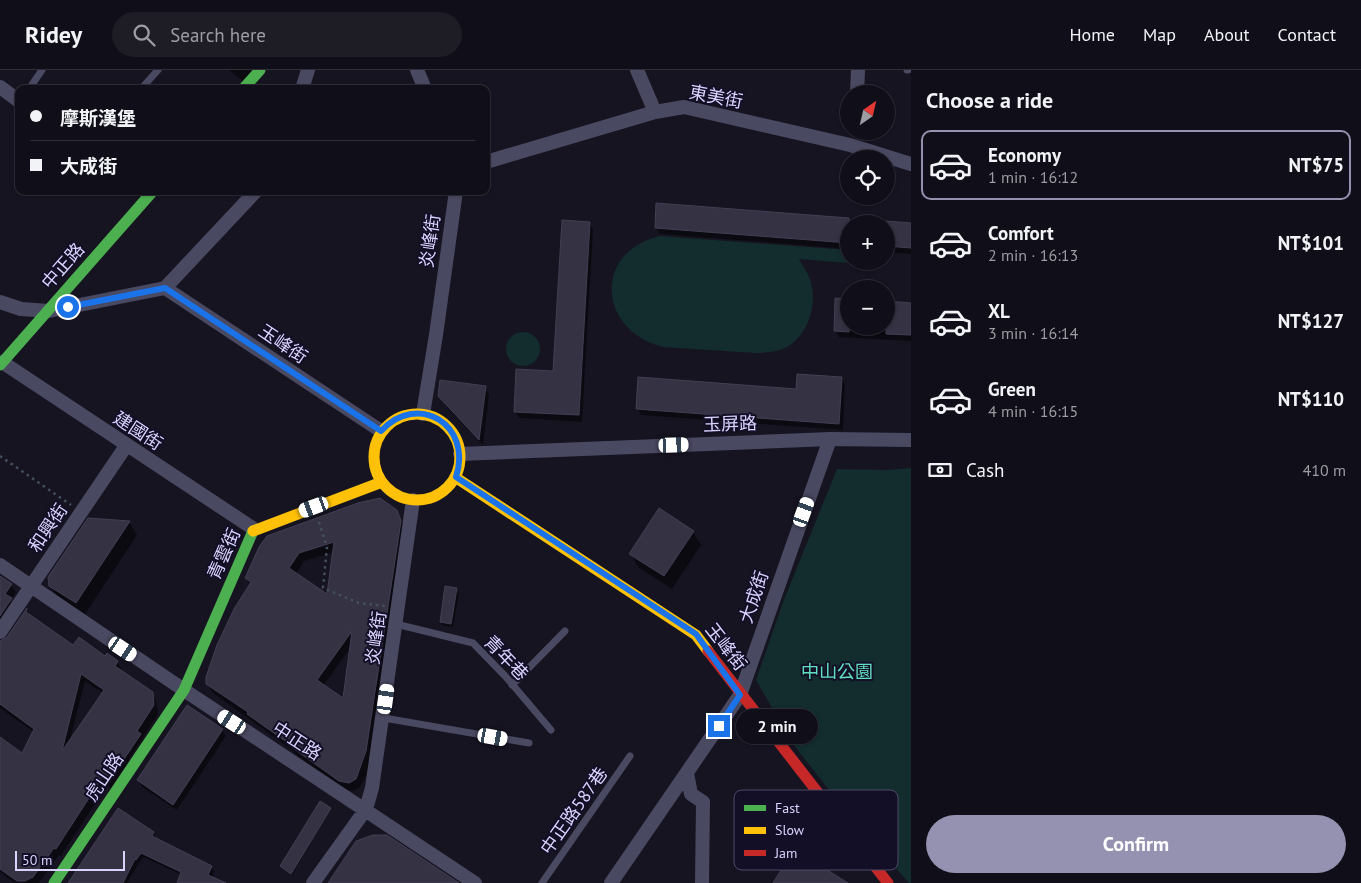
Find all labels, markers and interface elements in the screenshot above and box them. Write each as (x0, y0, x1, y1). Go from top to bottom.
search box (112, 12, 462, 57)
text: Ridey (25, 19, 82, 50)
icon: search (130, 21, 158, 49)
text: Search here (170, 23, 266, 47)
text: Home (1069, 23, 1115, 46)
text: Map (1143, 23, 1176, 46)
text: About (1204, 23, 1250, 46)
text: Contact (1278, 23, 1336, 46)
street label: 東美街 (687, 80, 745, 113)
north arrow (840, 85, 895, 140)
map controls (840, 85, 895, 335)
text: Choose a ride (926, 86, 1053, 114)
text: 摩斯漢堡 (60, 106, 136, 130)
icon: car (928, 143, 973, 188)
text: Economy (988, 143, 1061, 167)
button: locate (840, 150, 895, 205)
text: NT$75 (1288, 153, 1344, 177)
text: 大成街 (60, 154, 117, 178)
text: 1 min · 16:12 (988, 167, 1078, 187)
street label: 炎峰街 (414, 213, 445, 269)
button: + (840, 215, 895, 270)
icon: car (928, 221, 973, 266)
text: Comfort (988, 221, 1054, 245)
text: NT$101 (1278, 231, 1344, 255)
street label: 中正路 (36, 238, 89, 294)
text: 2 min · 16:13 (988, 245, 1078, 265)
button: − (840, 280, 895, 335)
route start (57, 296, 79, 318)
icon: car (928, 299, 973, 344)
text: XL (988, 299, 1010, 323)
text: NT$127 (1278, 309, 1344, 333)
street label: 玉峰街 (254, 319, 312, 368)
text: 3 min · 16:14 (988, 323, 1078, 343)
icon: car (928, 377, 973, 422)
text: Green (988, 377, 1036, 401)
text: NT$110 (1278, 387, 1344, 411)
text: 4 min · 16:15 (988, 401, 1078, 421)
street label: 建國街 (109, 406, 167, 455)
street label: 玉屏路 (703, 411, 757, 436)
car (658, 437, 689, 453)
icon: cash (926, 456, 954, 484)
text: Cash (966, 458, 1004, 482)
text: 410 m (1303, 460, 1346, 480)
car (297, 495, 330, 519)
car (791, 495, 816, 529)
street label: 和興街 (23, 499, 72, 557)
street label: 青雲街 (202, 524, 245, 583)
street label: 大成街 (734, 568, 773, 626)
street label: 炎峰街 (360, 610, 391, 666)
street label: 玉峰街 (701, 618, 752, 675)
street label: 青年巷 (479, 630, 533, 685)
car (106, 634, 139, 664)
park label: 中山公園 (801, 660, 873, 683)
car (376, 683, 395, 715)
car (215, 708, 248, 736)
callout: 2 min (736, 708, 819, 744)
route end (708, 715, 730, 737)
street label: 中正路 (268, 716, 326, 765)
text: 2 min (757, 716, 797, 736)
car (476, 727, 509, 747)
street label: 虎山路 (79, 748, 128, 806)
street label: 中正路587巷 (535, 763, 612, 859)
legend (734, 790, 898, 870)
text: Fast (775, 799, 800, 817)
button: Confirm (926, 815, 1346, 873)
text: Slow (775, 821, 805, 839)
text: Jam (774, 844, 797, 862)
scale bar (15, 848, 125, 871)
text: 50 m (22, 851, 52, 869)

